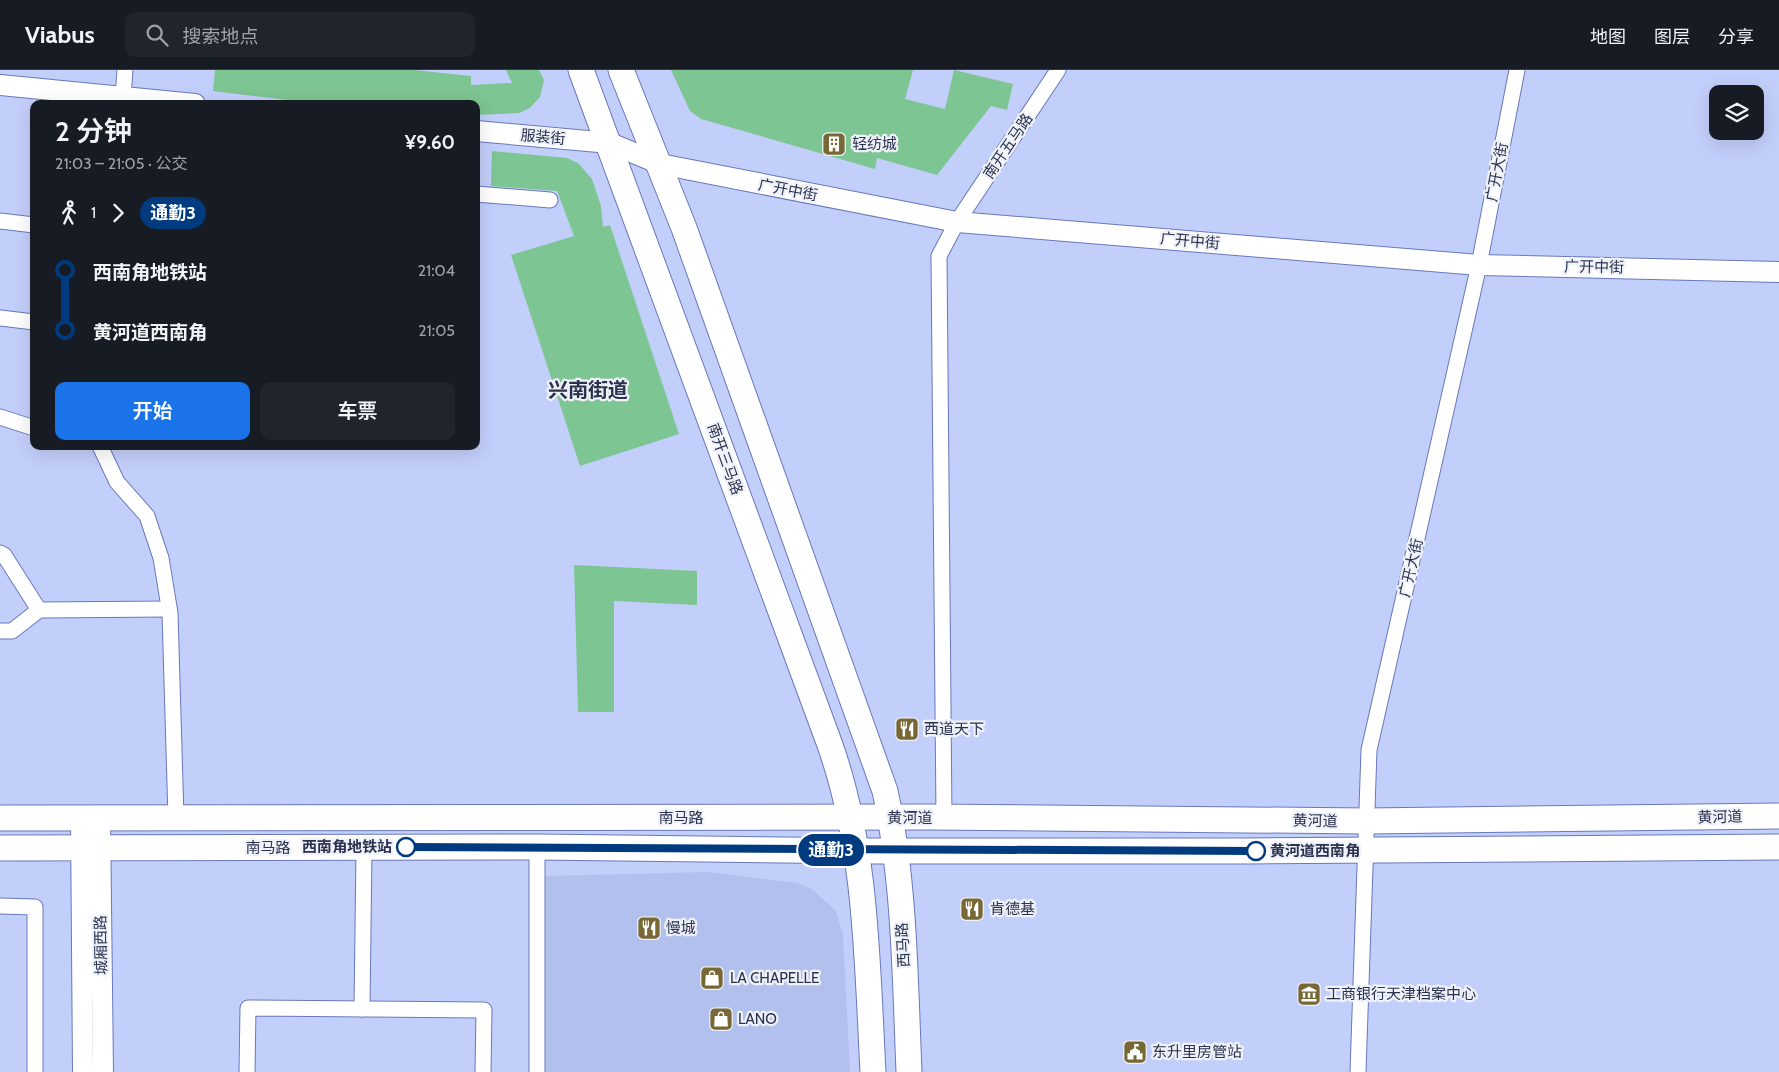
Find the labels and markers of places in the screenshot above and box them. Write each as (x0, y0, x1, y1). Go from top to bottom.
building icon: 轻纺城 (821, 131, 847, 157)
place label: 轻纺城 (852, 135, 897, 153)
restaurant icon: 西道天下 (894, 716, 920, 742)
place label: 西道天下 (924, 720, 984, 738)
marker: 西南角地铁站 (396, 837, 416, 857)
place label: 西南角地铁站 (302, 838, 392, 856)
marker: 黄河道西南角 (1246, 841, 1266, 861)
place label: 黄河道西南角 (1270, 842, 1360, 860)
restaurant icon: 肯德基 (959, 896, 985, 922)
place label: 肯德基 (990, 900, 1035, 918)
restaurant icon: 慢城 (636, 915, 662, 941)
place label: 慢城 (666, 919, 696, 937)
shop icon: LA CHAPELLE (699, 965, 725, 991)
place label: LA CHAPELLE (730, 969, 819, 987)
museum icon: 工商银行天津档案中心 (1296, 981, 1322, 1007)
place label: 工商银行天津档案中心 (1326, 985, 1476, 1003)
shop icon: LANO (708, 1006, 734, 1032)
place label: LANO (738, 1010, 777, 1028)
public building icon: 东升里房管站 (1122, 1039, 1148, 1065)
place label: 东升里房管站 (1152, 1043, 1242, 1061)

